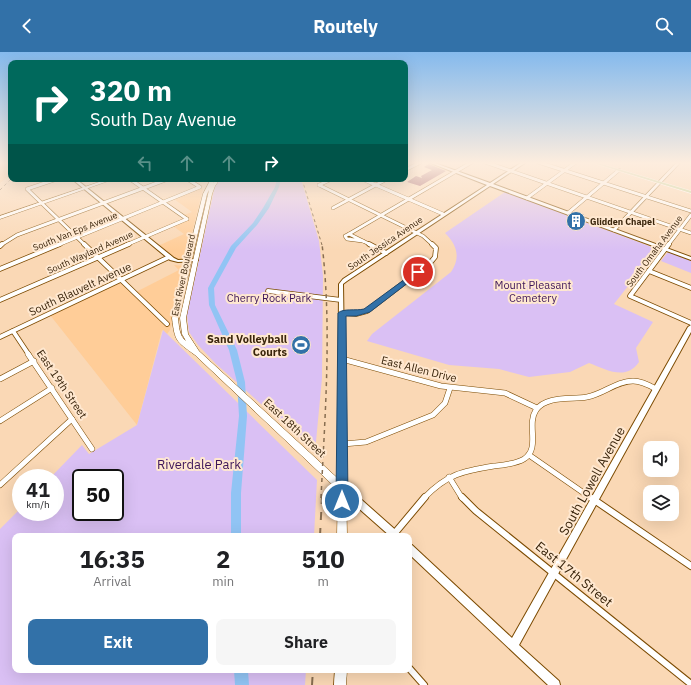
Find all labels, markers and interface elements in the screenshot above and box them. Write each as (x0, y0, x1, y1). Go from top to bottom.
icon: back (16, 15, 38, 37)
text: Routely (313, 15, 378, 38)
icon: search (653, 15, 675, 37)
text: 320 m (90, 72, 172, 109)
icon: right (24, 76, 76, 128)
text: South Day Avenue (90, 108, 236, 131)
icon: left (134, 152, 156, 174)
icon: ahead (176, 152, 198, 174)
icon: ahead (218, 152, 240, 174)
icon: right (260, 152, 282, 174)
street label: South Van Eps Avenue (31, 209, 119, 253)
building icon: Glidden Chapel (565, 210, 587, 232)
street label: South Omaha Avenue (623, 213, 685, 289)
street label: South Jessica Avenue (346, 214, 425, 272)
place label: Glidden Chapel (590, 216, 655, 227)
street label: South Wayland Avenue (45, 228, 135, 276)
street label: East River Boulevard (169, 233, 197, 317)
pin (401, 255, 435, 289)
street label: South Blauvelt Avenue (27, 259, 133, 319)
icon: arrive (407, 261, 429, 283)
park label: Mount Pleasant Cemetery (495, 278, 572, 305)
park label: Cherry Rock Park (227, 291, 312, 305)
place label: Sand Volleyball Courts (207, 332, 288, 359)
sports icon: Sand Volleyball Courts (290, 334, 312, 356)
street label: East 19th Street (34, 347, 90, 421)
street label: East Allen Drive (380, 353, 458, 385)
street label: East 18th Street (261, 396, 329, 461)
street label: South Lowell Avenue (555, 424, 629, 538)
map controls (643, 441, 679, 521)
button: sound (643, 441, 679, 477)
park label: Riverdale Park (157, 456, 241, 473)
speed limit sign: 50 (72, 469, 124, 521)
text: 41 (26, 476, 50, 503)
position arrow (321, 480, 363, 522)
button: layers (643, 485, 679, 521)
text: km/h (26, 498, 50, 511)
street label: East 17th Street (532, 538, 616, 610)
text: 16:35 (79, 543, 145, 575)
text: 2 (216, 543, 230, 575)
text: 510 (301, 543, 345, 575)
text: Arrival (93, 573, 131, 590)
text: min (212, 573, 234, 590)
text: m (317, 573, 329, 590)
button: Exit (28, 619, 208, 665)
button: Share (216, 619, 396, 665)

